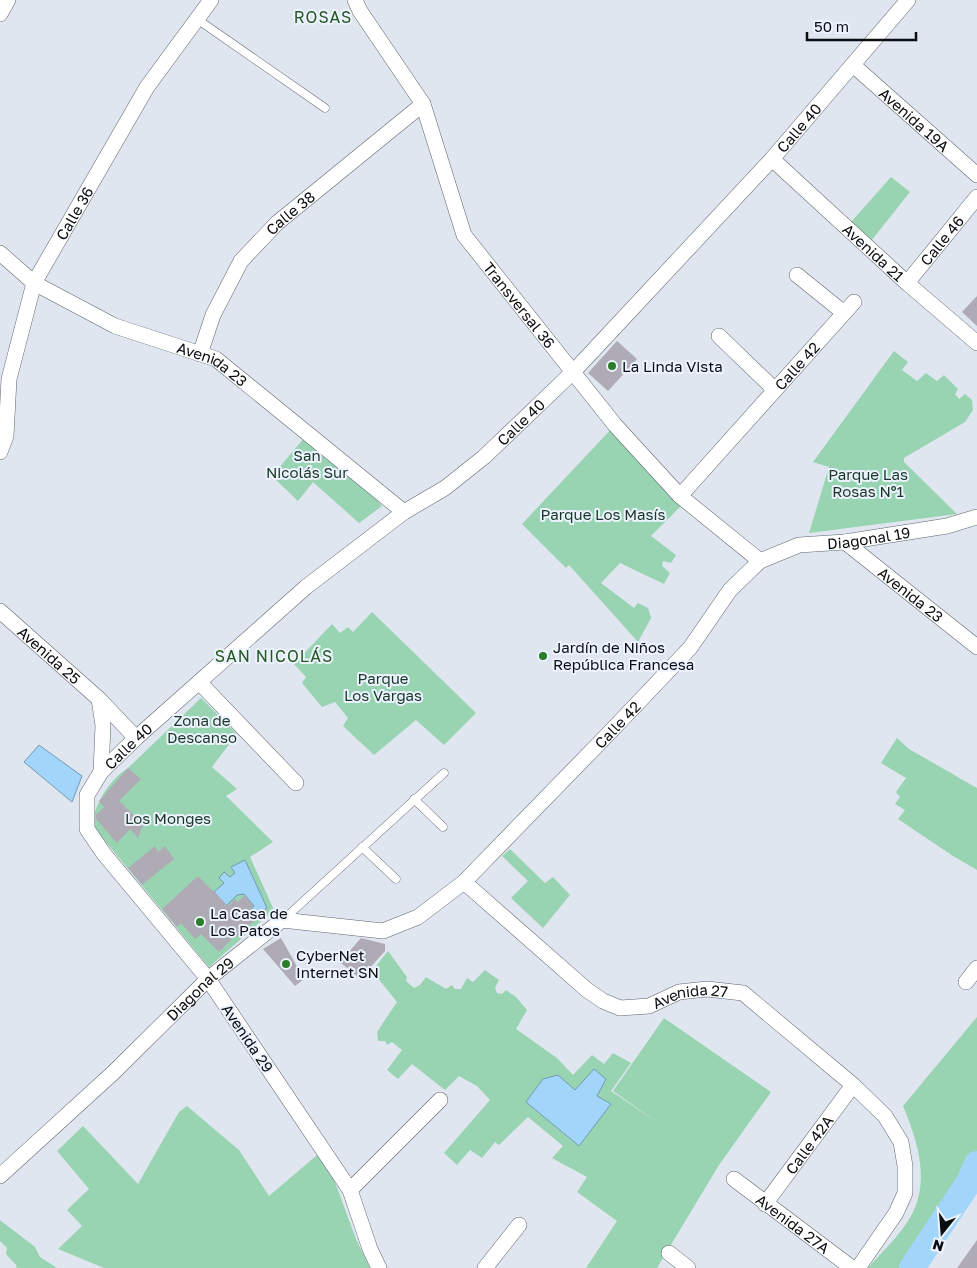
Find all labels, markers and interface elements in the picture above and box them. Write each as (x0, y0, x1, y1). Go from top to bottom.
district label: ROSAS (294, 7, 352, 27)
scale bar (807, 10, 916, 42)
text: 50 m (814, 17, 849, 35)
street label: Avenida 19A (876, 84, 953, 155)
street label: Calle 40 (773, 99, 825, 156)
street label: Calle 36 (52, 183, 97, 243)
street label: Calle 38 (262, 187, 318, 238)
street label: Calle 46 (916, 212, 967, 269)
street label: Avenida 21 (839, 220, 908, 285)
street label: Transversal 36 (480, 258, 559, 352)
street label: Avenida 23 (175, 338, 251, 390)
street label: Calle 42 (771, 338, 823, 394)
place label: La Linda Vista (622, 357, 723, 375)
marker: La Linda Vista (606, 360, 618, 372)
street label: Calle 40 (493, 395, 548, 449)
park label: San Nicolás Sur (266, 446, 348, 481)
park label: Parque Las Rosas Nº1 (828, 465, 908, 500)
park label: Parque Los Masís (541, 505, 666, 523)
street label: Diagonal 19 (826, 523, 912, 552)
street label: Avenida 23 (875, 563, 947, 626)
street label: Avenida 25 (14, 622, 85, 688)
place label: Jardín de Niños República Francesa (553, 638, 694, 673)
district label: SAN NICOLÁS (215, 646, 333, 666)
marker: Jardín de Niños República Francesa (537, 650, 549, 662)
park label: Parque Los Vargas (344, 669, 422, 704)
street label: Calle 42 (590, 697, 644, 752)
park label: Zona de Descanso (167, 711, 237, 746)
street label: Calle 40 (100, 719, 156, 773)
park label: Los Monges (125, 809, 211, 827)
place label: La Casa de Los Patos (210, 904, 288, 939)
marker: La Casa de Los Patos (194, 916, 206, 928)
place label: CyberNet Internet SN (296, 946, 379, 981)
street label: Diagonal 29 (162, 953, 237, 1024)
marker: CyberNet Internet SN (280, 958, 292, 970)
street label: Avenida 27 (650, 980, 729, 1012)
street label: Avenida 29 (219, 1000, 277, 1076)
street label: Calle 42A (781, 1112, 837, 1177)
street label: Avenida 27A (753, 1190, 833, 1257)
north arrow (917, 1208, 967, 1258)
text: N (930, 1236, 946, 1256)

